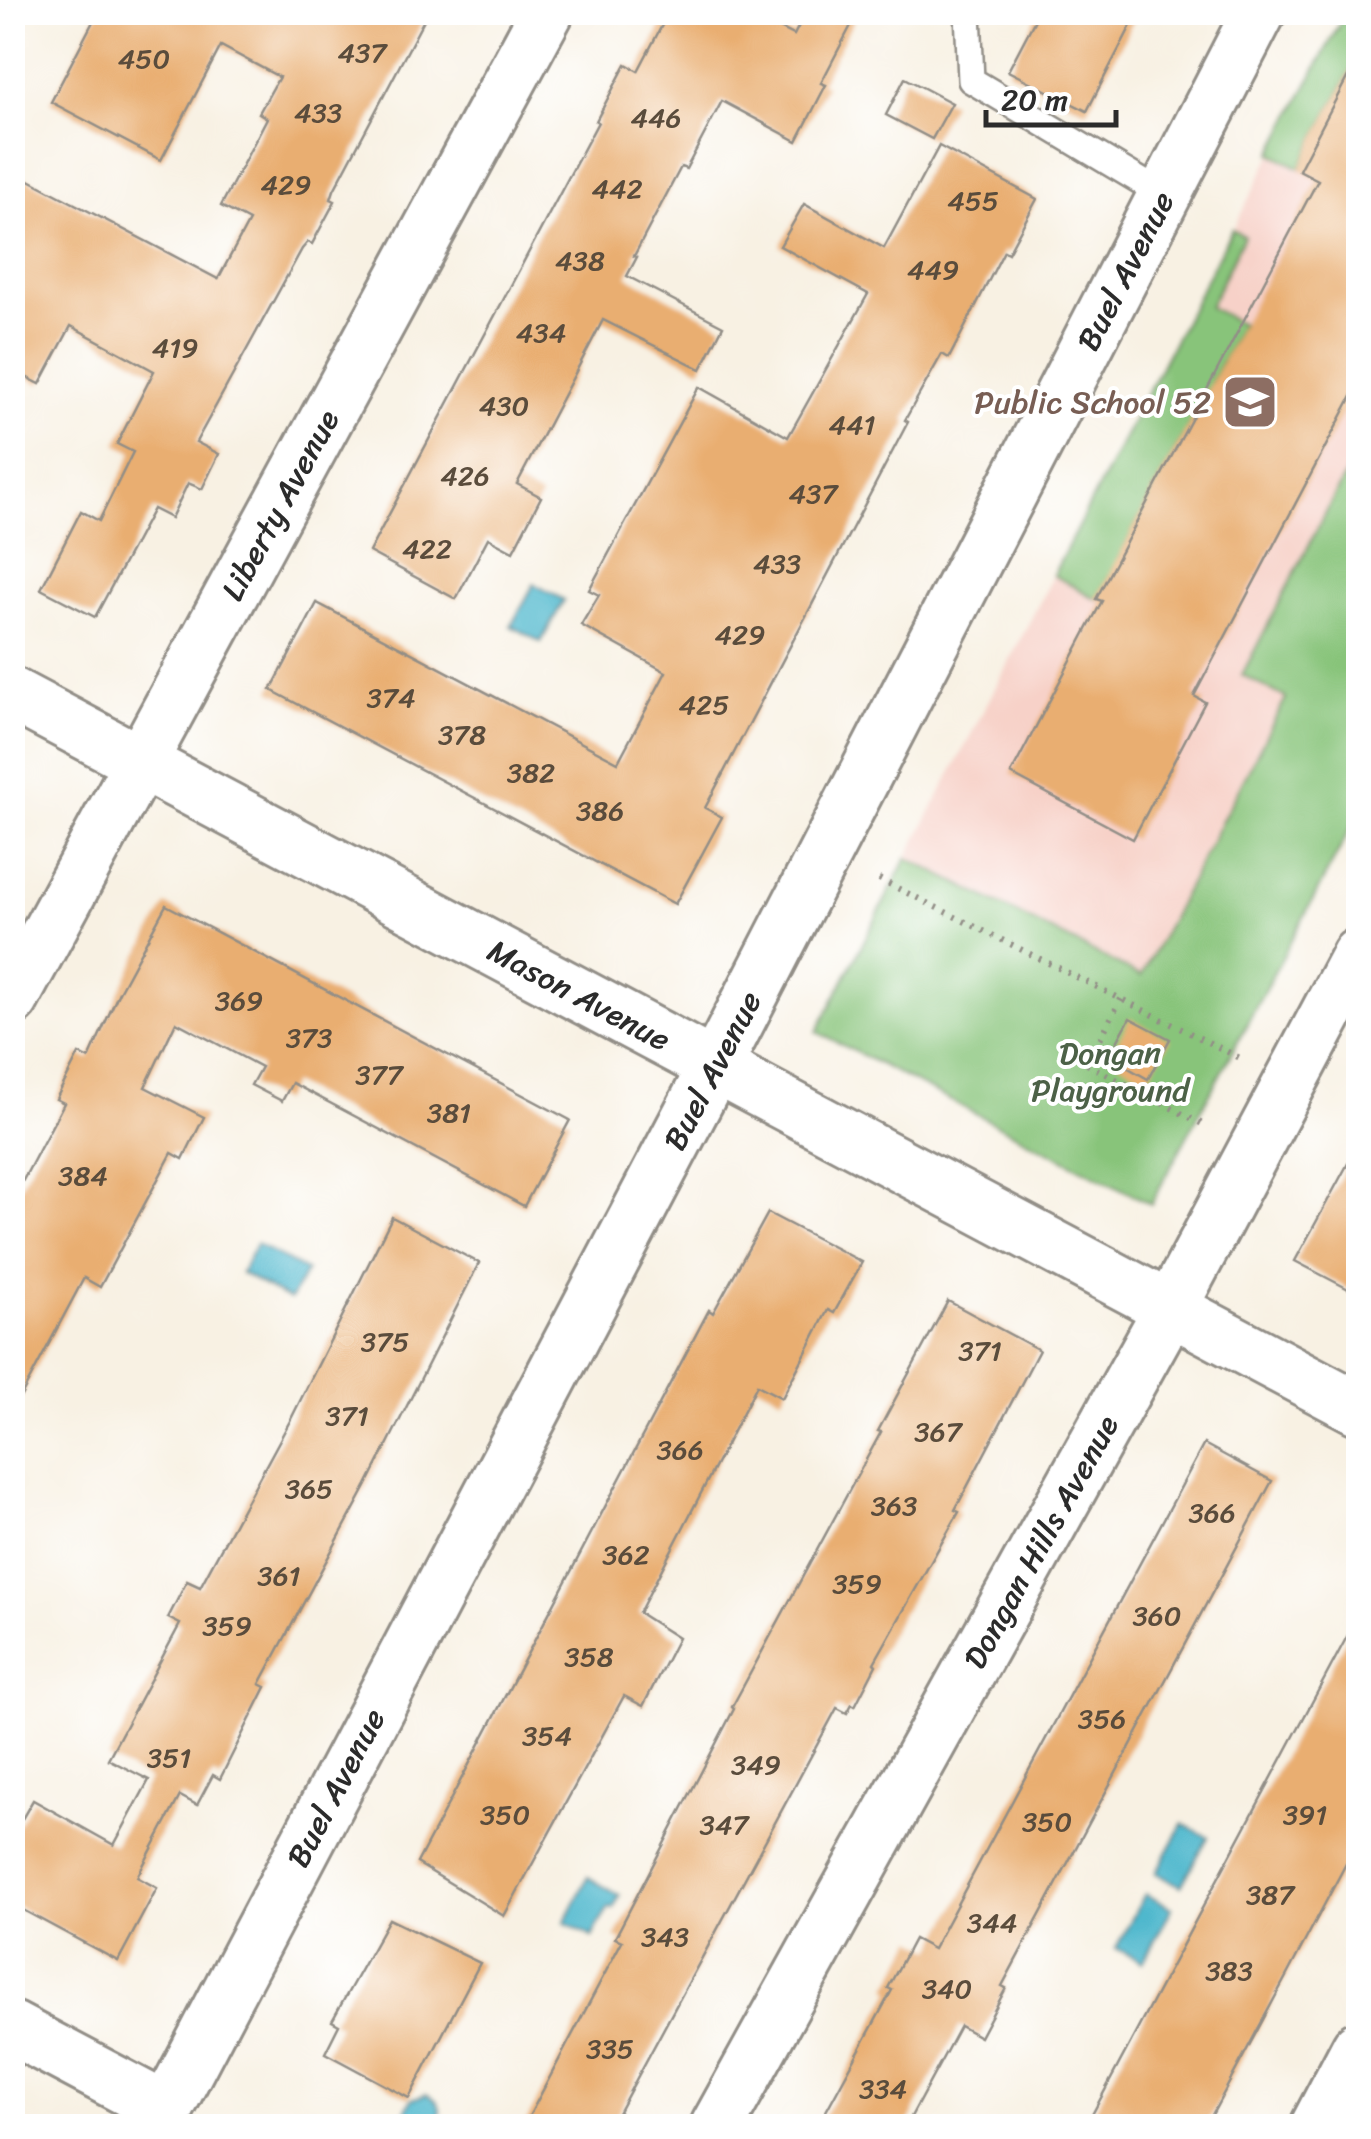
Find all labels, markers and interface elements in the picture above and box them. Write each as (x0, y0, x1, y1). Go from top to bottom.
house number: 437 (338, 28, 388, 77)
house number: 450 (118, 34, 170, 83)
scale bar (986, 65, 1116, 127)
text: 20 m (1001, 73, 1068, 127)
house number: 433 (294, 88, 342, 137)
house number: 446 (631, 93, 681, 142)
house number: 429 (261, 160, 311, 209)
house number: 442 (591, 164, 643, 213)
house number: 455 (947, 176, 999, 225)
street label: Buel Avenue (1060, 181, 1190, 361)
house number: 438 (555, 236, 605, 285)
house number: 449 (907, 245, 959, 294)
house number: 434 (516, 308, 566, 357)
house number: 419 (152, 323, 198, 372)
school or university icon: Public School 52 (1220, 372, 1280, 432)
place label: Public School 52 (974, 374, 1211, 431)
house number: 430 (479, 381, 529, 430)
street label: Liberty Avenue (204, 399, 355, 611)
house number: 441 (828, 400, 876, 449)
house number: 426 (440, 451, 490, 500)
house number: 437 (789, 469, 839, 518)
house number: 422 (402, 524, 452, 573)
house number: 433 (753, 539, 801, 588)
house number: 429 (715, 610, 765, 659)
house number: 374 (367, 673, 415, 722)
house number: 425 (679, 680, 729, 729)
house number: 378 (438, 710, 486, 759)
house number: 382 (507, 748, 555, 797)
house number: 386 (576, 786, 624, 835)
street label: Mason Avenue (477, 923, 681, 1067)
house number: 369 (215, 976, 263, 1025)
street label: Buel Avenue (647, 981, 778, 1161)
house number: 373 (286, 1013, 332, 1062)
park label: Dongan Playground (1031, 1025, 1191, 1119)
house number: 377 (355, 1050, 405, 1099)
house number: 381 (427, 1088, 471, 1137)
house number: 384 (58, 1151, 108, 1200)
house number: 375 (361, 1317, 409, 1366)
house number: 371 (958, 1326, 1002, 1375)
house number: 371 (325, 1391, 369, 1440)
street label: Dongan Hills Avenue (947, 1404, 1135, 1680)
house number: 367 (914, 1407, 964, 1456)
house number: 366 (656, 1425, 704, 1474)
house number: 365 (285, 1464, 333, 1513)
house number: 363 (871, 1481, 917, 1530)
house number: 366 (1188, 1488, 1236, 1537)
house number: 362 (602, 1530, 650, 1579)
house number: 361 (257, 1551, 301, 1600)
house number: 359 (832, 1559, 882, 1608)
house number: 360 (1133, 1591, 1181, 1640)
house number: 359 (202, 1601, 252, 1650)
house number: 358 (564, 1632, 614, 1681)
house number: 356 (1078, 1694, 1126, 1743)
street label: Buel Avenue (270, 1698, 401, 1878)
house number: 354 (522, 1711, 572, 1760)
house number: 351 (147, 1733, 191, 1782)
house number: 349 (731, 1740, 781, 1789)
house number: 350 (480, 1790, 530, 1839)
house number: 391 (1283, 1790, 1327, 1839)
house number: 350 (1022, 1797, 1072, 1846)
house number: 347 (700, 1800, 750, 1849)
house number: 387 (1246, 1870, 1296, 1919)
house number: 344 (967, 1898, 1017, 1947)
house number: 343 (641, 1912, 689, 1961)
house number: 383 (1205, 1946, 1253, 1995)
house number: 340 (922, 1964, 972, 2013)
house number: 335 (586, 2024, 634, 2073)
house number: 334 (859, 2064, 907, 2113)

